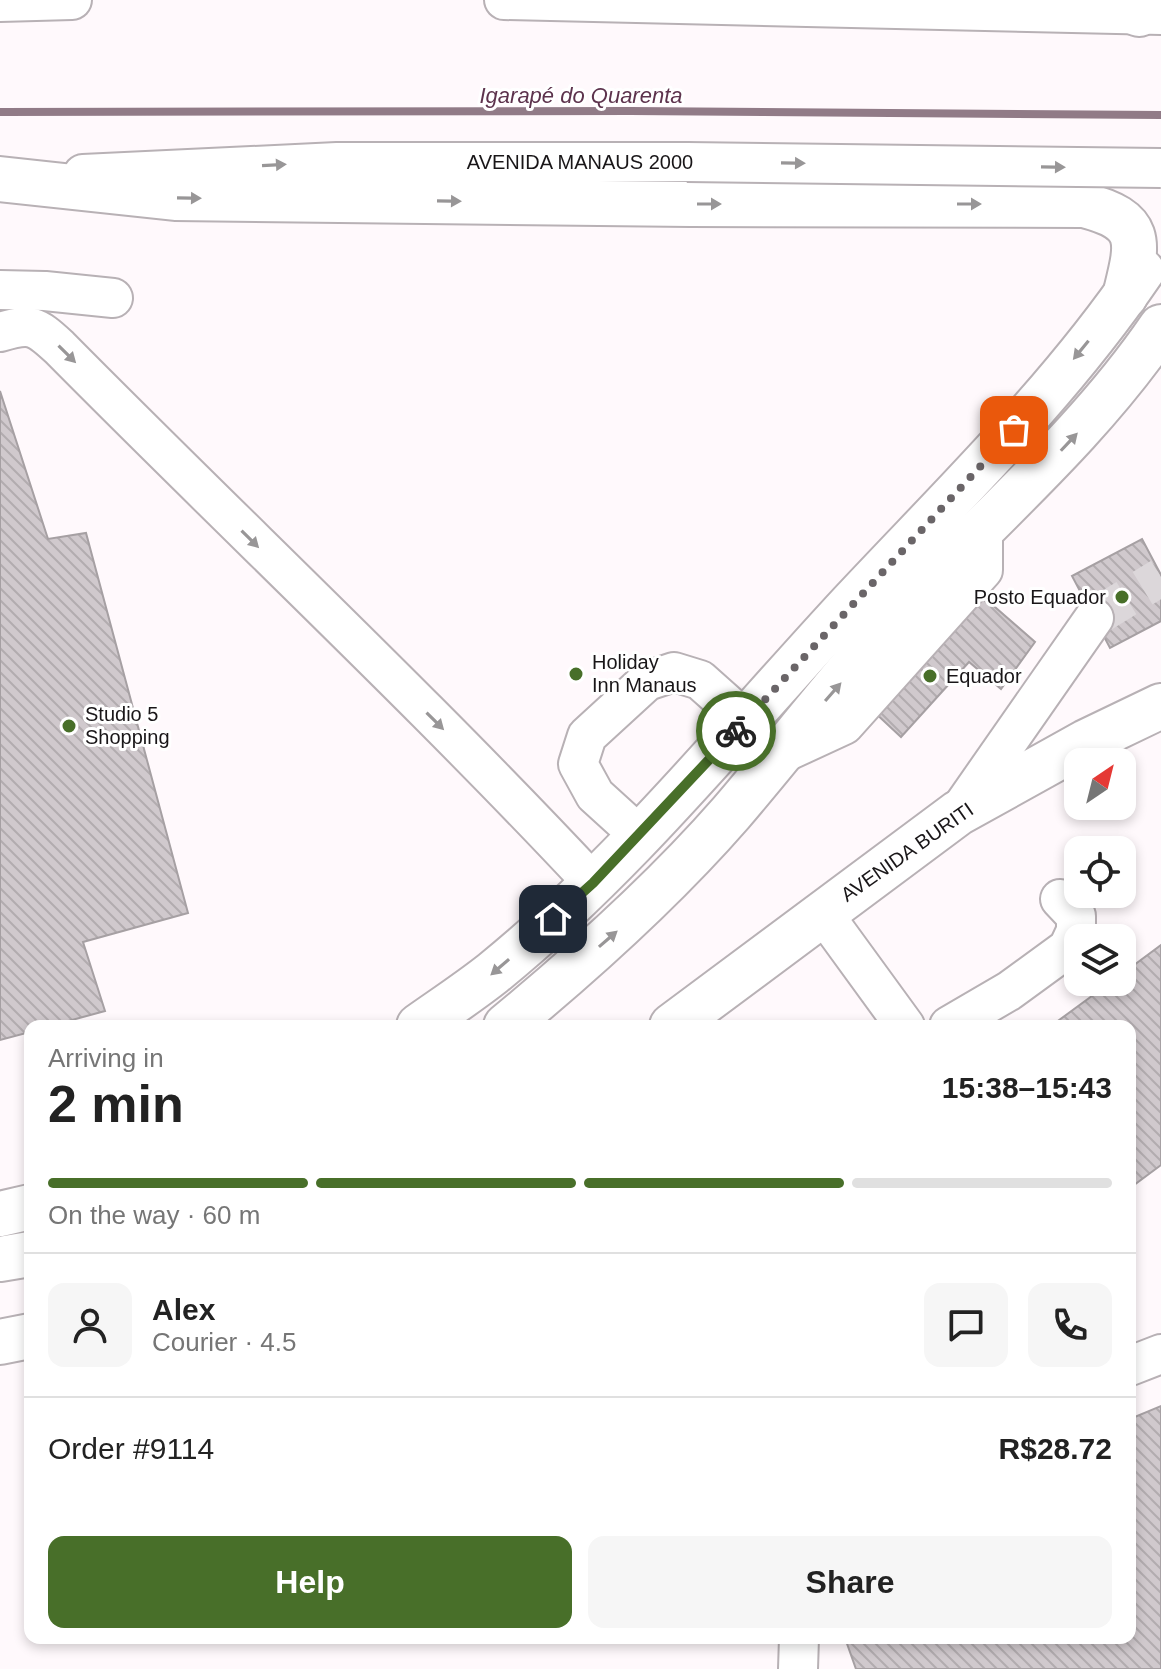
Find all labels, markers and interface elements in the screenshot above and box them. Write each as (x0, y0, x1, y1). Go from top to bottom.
water label: Igarapé do Quarenta (479, 83, 683, 108)
street label: AVENIDA MANAUS 2000 (467, 151, 693, 173)
one-way arrow (781, 157, 806, 170)
one-way arrow (262, 159, 287, 172)
one-way arrow (1041, 161, 1066, 173)
one-way arrow (177, 192, 202, 205)
one-way arrow (437, 195, 462, 208)
one-way arrow (697, 198, 722, 210)
one-way arrow (957, 198, 982, 210)
one-way arrow (1073, 340, 1090, 360)
one-way arrow (57, 344, 75, 363)
pin (980, 396, 1048, 464)
icon: bag (992, 408, 1036, 452)
one-way arrow (1059, 432, 1077, 451)
one-way arrow (240, 529, 259, 548)
place label: Posto Equador (974, 586, 1106, 608)
marker: Posto Equador (1113, 588, 1131, 606)
place label: Holiday Inn Manaus (592, 651, 697, 696)
marker: Holiday Inn Manaus (567, 665, 585, 683)
place label: Equador (946, 665, 1022, 687)
marker: Equador (921, 667, 939, 685)
one-way arrow (824, 682, 841, 702)
courier (696, 691, 776, 771)
place label: Studio 5 Shopping (85, 703, 170, 748)
icon: bike (714, 709, 758, 753)
one-way arrow (425, 711, 444, 730)
marker: Studio 5 Shopping (60, 717, 78, 735)
north arrow (1064, 748, 1136, 820)
map controls (1064, 748, 1136, 996)
street label: AVENIDA BURITI (837, 798, 977, 906)
button: locate (1064, 836, 1136, 908)
pin (519, 885, 587, 953)
icon: home (531, 897, 575, 941)
button: layers (1064, 924, 1136, 996)
one-way arrow (598, 931, 618, 948)
one-way arrow (490, 958, 510, 975)
text: Arriving in (48, 1043, 164, 1073)
text: 15:38–15:43 (942, 1071, 1112, 1104)
text: 2 min (48, 1075, 184, 1133)
text: On the way · 60 m (48, 1200, 260, 1230)
button: person (48, 1283, 132, 1367)
button: chat (924, 1283, 1008, 1367)
button: phone (1028, 1283, 1112, 1367)
text: Alex (152, 1293, 215, 1326)
text: Courier · 4.5 (152, 1327, 297, 1357)
text: Order #9114 (48, 1432, 214, 1465)
text: R$28.72 (999, 1432, 1112, 1465)
button: Help (48, 1536, 572, 1628)
button: Share (588, 1536, 1112, 1628)

